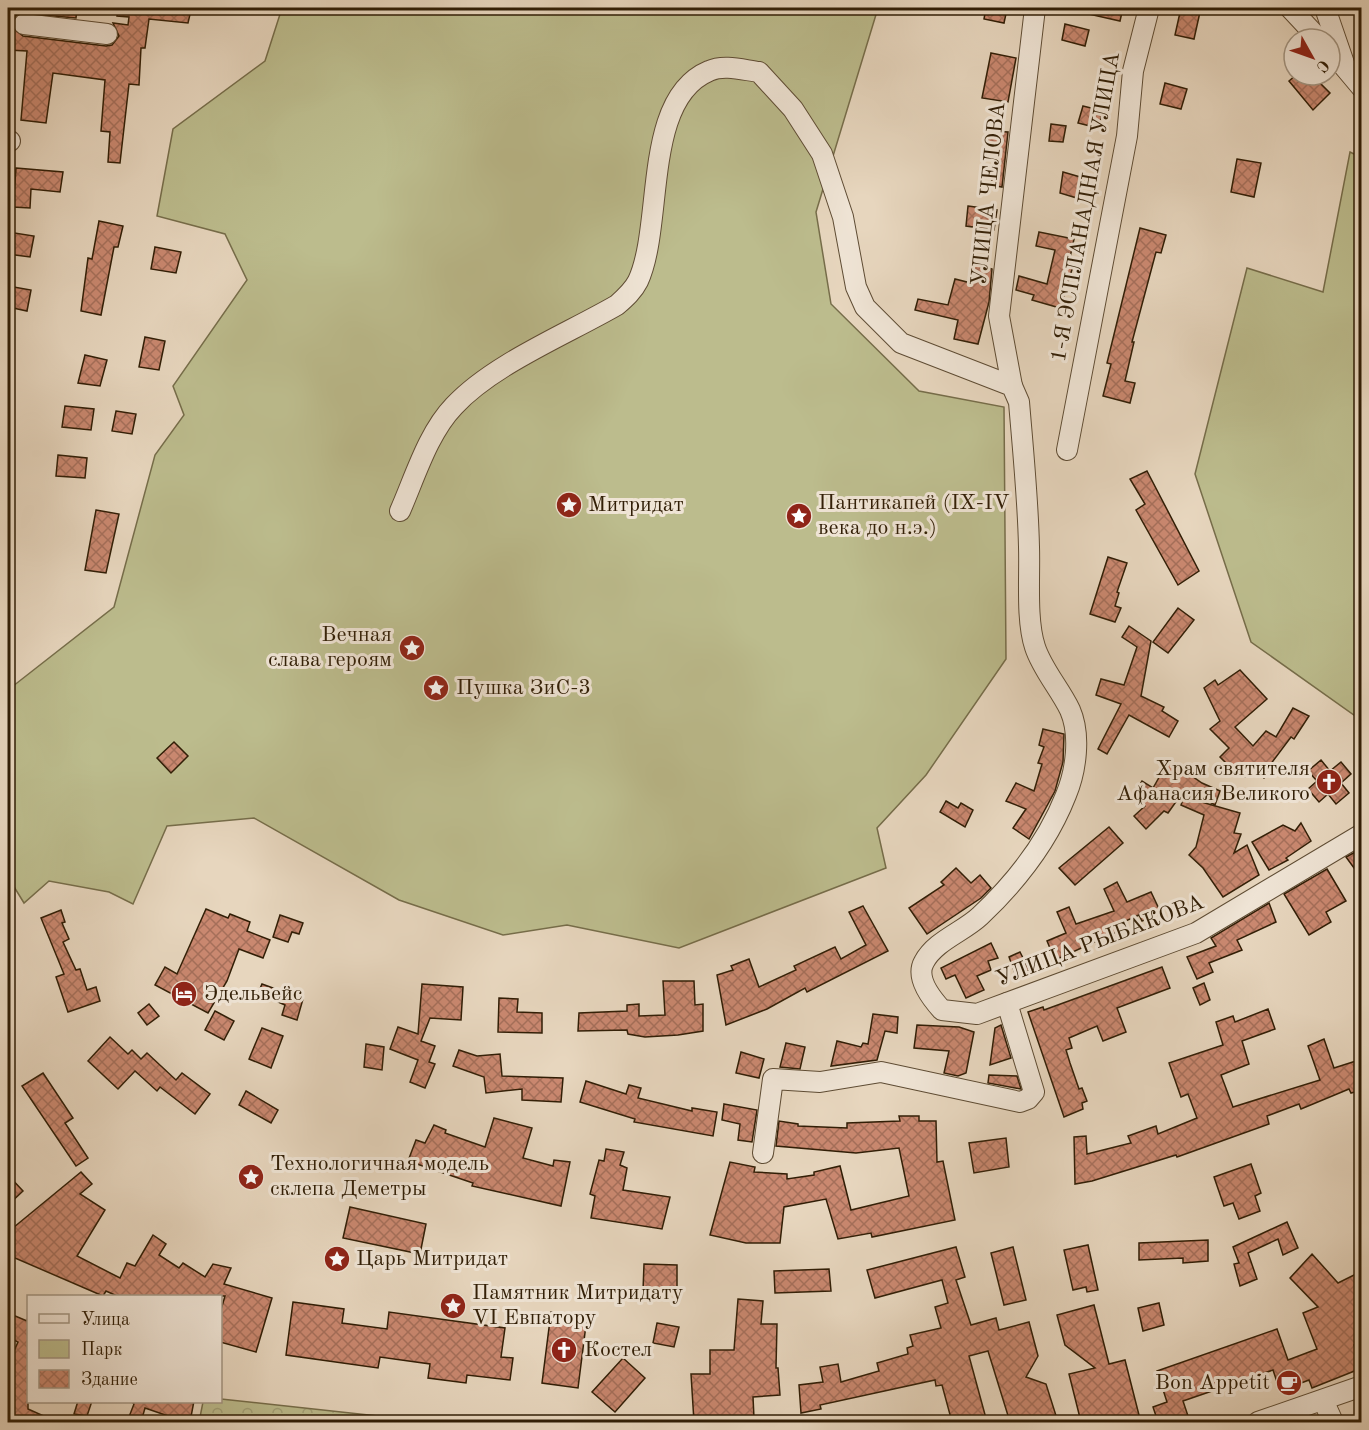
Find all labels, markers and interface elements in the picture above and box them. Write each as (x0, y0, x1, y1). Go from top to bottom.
north arrow (1282, 27, 1342, 87)
street label: 1-Я ЭСПЛАНАДНАЯ УЛИЦА (1048, 50, 1124, 364)
text: С (1312, 56, 1331, 75)
street label: УЛИЦА ЧЕЛОВА (968, 101, 1010, 287)
place icon: Митридат (554, 490, 584, 520)
place label: Пантикапей (IX-IV века до н.э.) (818, 492, 1010, 539)
place label: Митридат (588, 494, 684, 516)
place icon: Пантикапей (IX-IV века до н.э.) (784, 501, 814, 531)
place label: Вечная слава героям (268, 624, 392, 671)
place icon: Вечная слава героям (397, 633, 427, 663)
place icon: Пушка ЗиС-3 (421, 673, 451, 703)
place label: Пушка ЗиС-3 (456, 677, 591, 699)
place label: Храм святителя Афанасия Великого (1116, 758, 1310, 805)
church icon: Храм святителя Афанасия Великого (1314, 767, 1344, 797)
street label: УЛИЦА РЫБАКОВА (993, 891, 1207, 991)
hotel icon: Эдельвейс (169, 979, 199, 1009)
place label: Эдельвейс (204, 983, 302, 1005)
place label: Технологичная модель склепа Деметры (270, 1153, 489, 1200)
place icon: Технологичная модель склепа Деметры (236, 1162, 266, 1192)
place icon: Царь Митридат (322, 1244, 352, 1274)
place label: Царь Митридат (356, 1248, 508, 1270)
place label: Памятник Митридату VI Евпатору (472, 1282, 684, 1329)
place icon: Памятник Митридату VI Евпатору (438, 1291, 468, 1321)
legend (27, 1295, 222, 1403)
text: Улица (81, 1311, 130, 1329)
church icon: Костел (549, 1335, 579, 1365)
place label: Костел (584, 1339, 652, 1361)
text: Парк (81, 1341, 122, 1359)
cafe icon: Bon Appetit (1274, 1368, 1304, 1398)
text: Здание (81, 1371, 138, 1389)
place label: Bon Appetit (1155, 1372, 1270, 1394)

